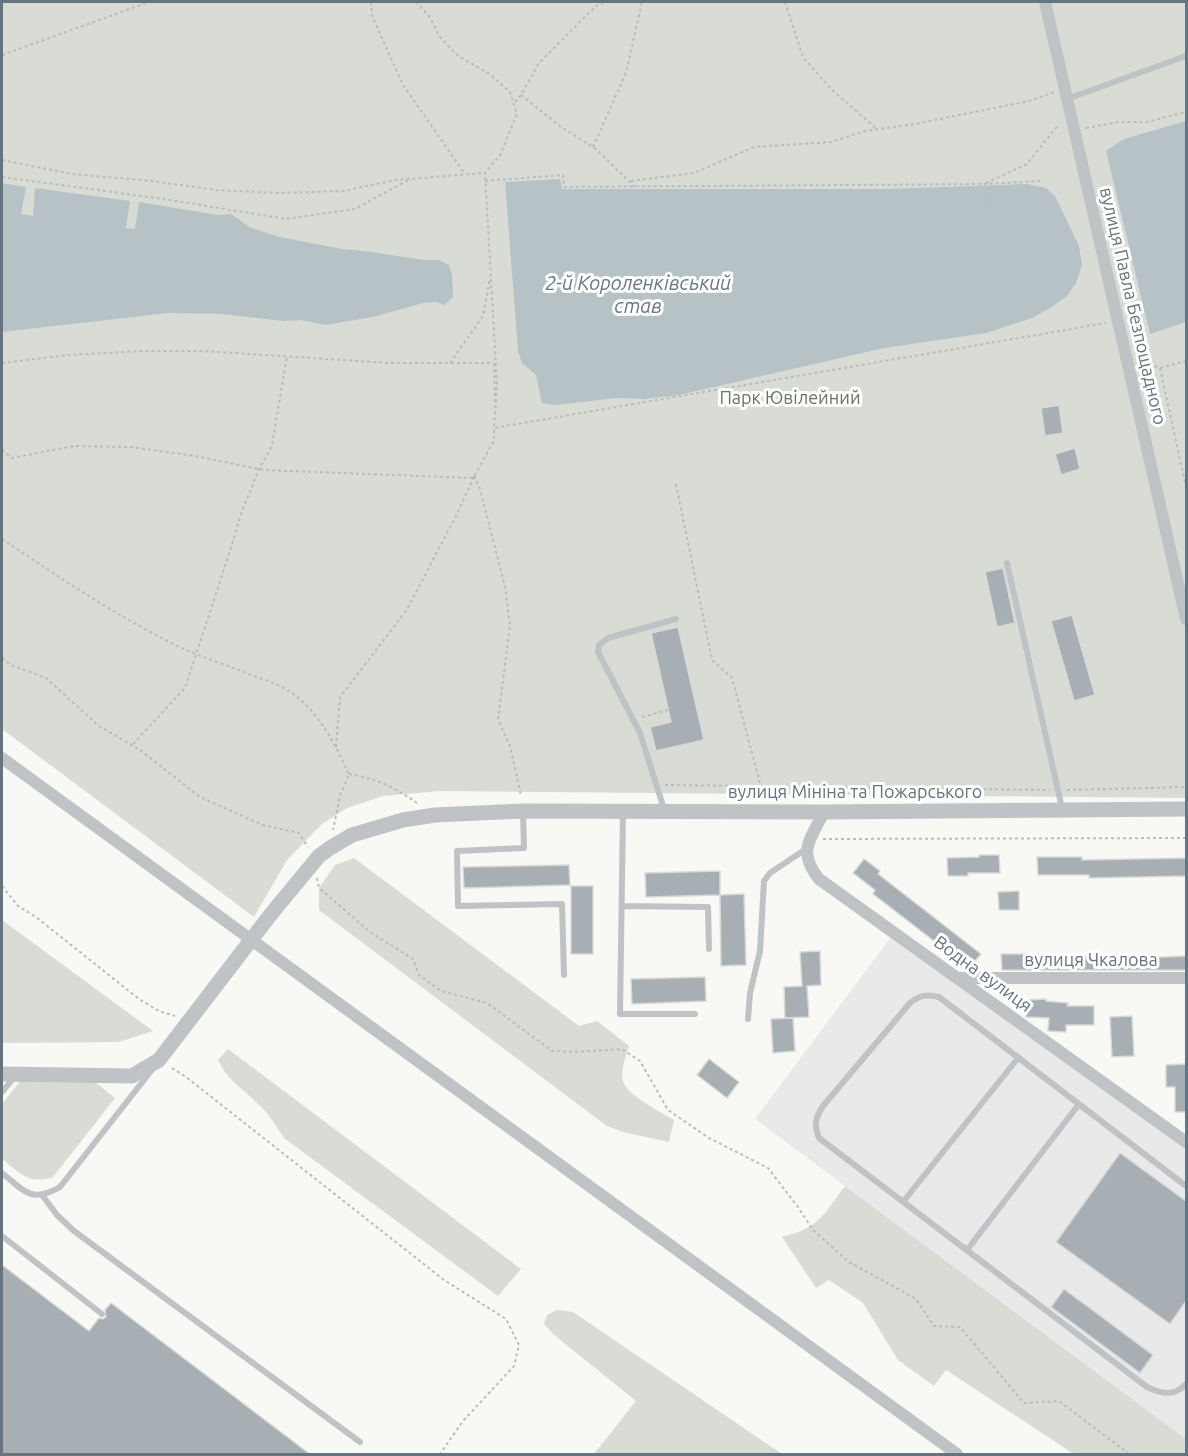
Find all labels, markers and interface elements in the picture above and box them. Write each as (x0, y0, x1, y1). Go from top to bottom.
street label: вулиця Павла Безпощадного (1095, 185, 1171, 427)
water label: 2-й Короленківський став (545, 271, 731, 318)
park label: Парк Ювілейний (719, 387, 861, 409)
street label: вулиця Мініна та Пожарського (728, 781, 982, 803)
street label: Водна вулиця (930, 931, 1036, 1017)
street label: вулиця Чкалова (1024, 949, 1158, 971)

